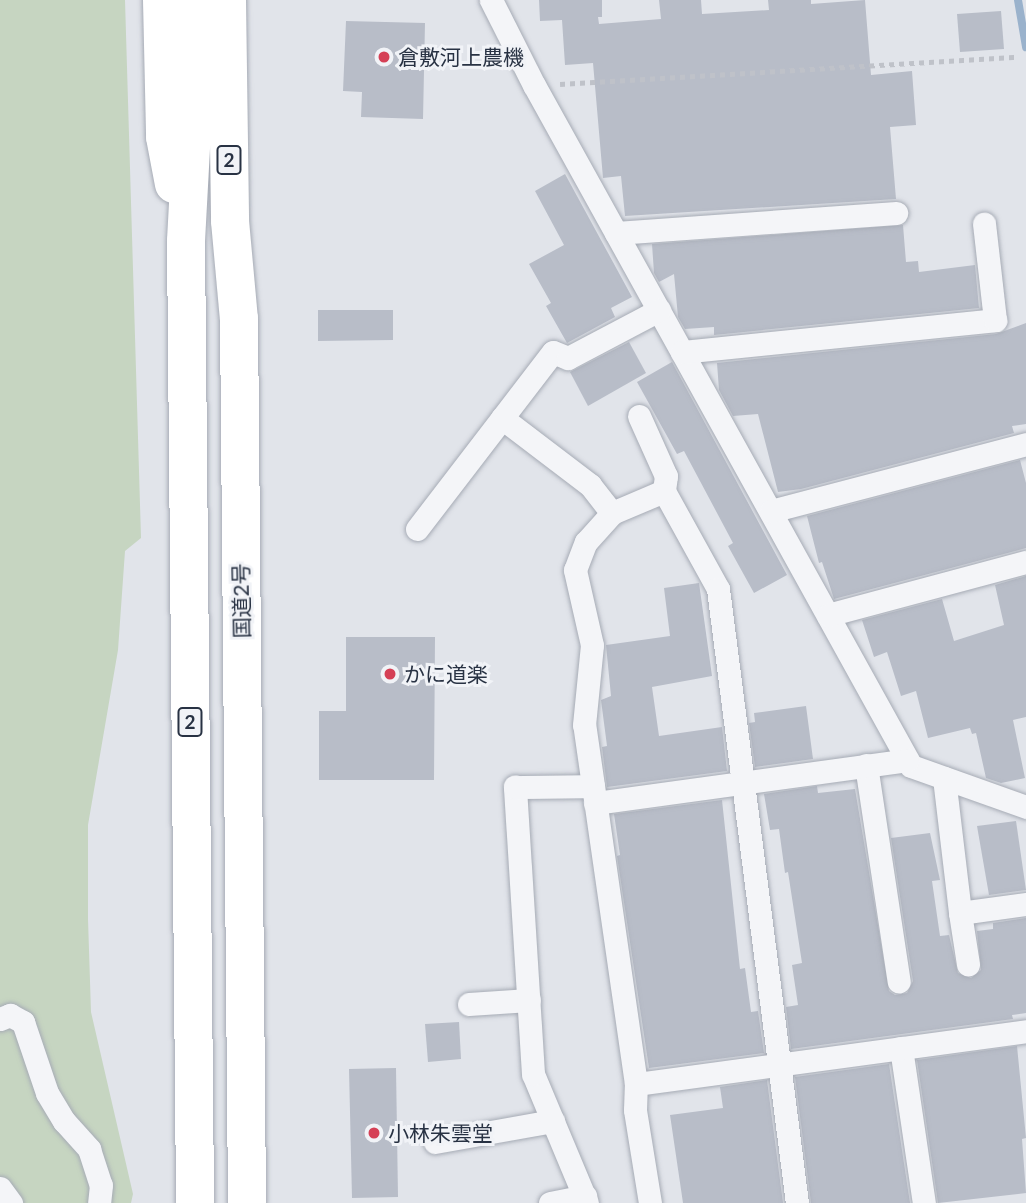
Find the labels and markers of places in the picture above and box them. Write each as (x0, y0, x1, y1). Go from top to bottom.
place label: 倉敷河上農機 (398, 44, 524, 70)
marker: 倉敷河上農機 (376, 49, 392, 65)
place label: かに道楽 (404, 661, 488, 687)
marker: かに道楽 (382, 666, 398, 682)
place label: 小林朱雲堂 (388, 1120, 493, 1146)
marker: 小林朱雲堂 (366, 1125, 382, 1141)

